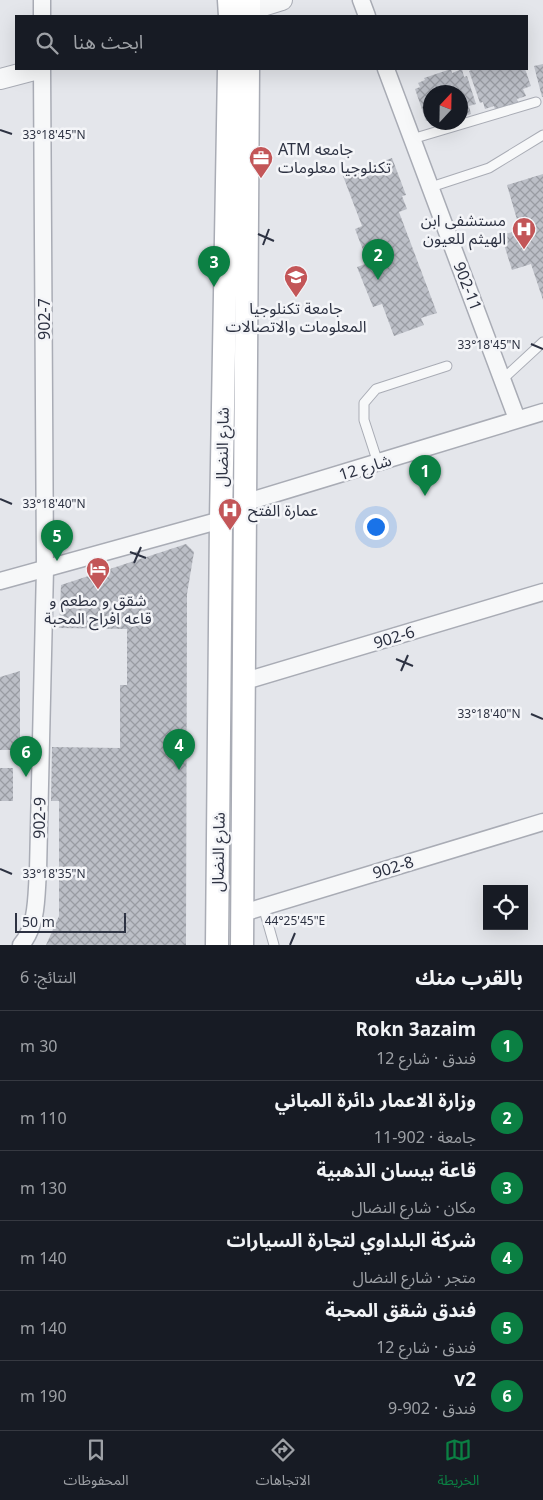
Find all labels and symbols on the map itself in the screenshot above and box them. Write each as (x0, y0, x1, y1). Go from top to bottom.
north arrow (423, 85, 468, 130)
text: 33°18'45"N (22, 126, 86, 143)
place label: ATM جامعه تكنلوجيا معلومات (278, 138, 391, 178)
office icon: ATM جامعه تكنلوجيا معلومات (248, 145, 274, 179)
place label: مستشفى ابن الهيثم للعيون (421, 209, 506, 251)
hospital icon: مستشفى ابن الهيثم للعيون (511, 216, 537, 250)
pin: 2 (362, 239, 394, 280)
pin: 3 (198, 246, 230, 287)
street label: 902-11 (449, 258, 487, 314)
school or university icon: جامعة تكنلوجيا المعلومات والاتصالات (283, 264, 309, 298)
place label: جامعة تكنلوجيا المعلومات والاتصالات (225, 297, 367, 337)
street label: 902-7 (33, 298, 55, 340)
text: 33°18'45"N (457, 336, 521, 353)
street label: شارع النضال (210, 407, 236, 487)
street label: شارع 12 (336, 449, 394, 487)
pin: 1 (409, 455, 441, 496)
text: 33°18'40"N (22, 495, 86, 512)
hospital icon: عمارة الفتح (217, 497, 243, 531)
place label: عمارة الفتح (248, 499, 318, 523)
your location (363, 514, 389, 540)
pin: 5 (41, 520, 73, 561)
hotel icon: شقق و مطعم و قاعه افراح المحبة (85, 556, 111, 590)
place label: شقق و مطعم و قاعه افراح المحبة (44, 589, 152, 631)
street label: 902-6 (371, 620, 417, 654)
text: 33°18'40"N (457, 705, 521, 722)
pin: 4 (163, 729, 195, 770)
pin: 6 (10, 736, 42, 777)
street label: 902-9 (28, 797, 50, 839)
street label: شارع النضال (206, 812, 232, 892)
street label: 902-8 (370, 850, 416, 884)
text: 33°18'35"N (22, 865, 86, 882)
scale bar (15, 910, 126, 933)
text: 44°25'45"E (265, 912, 325, 929)

